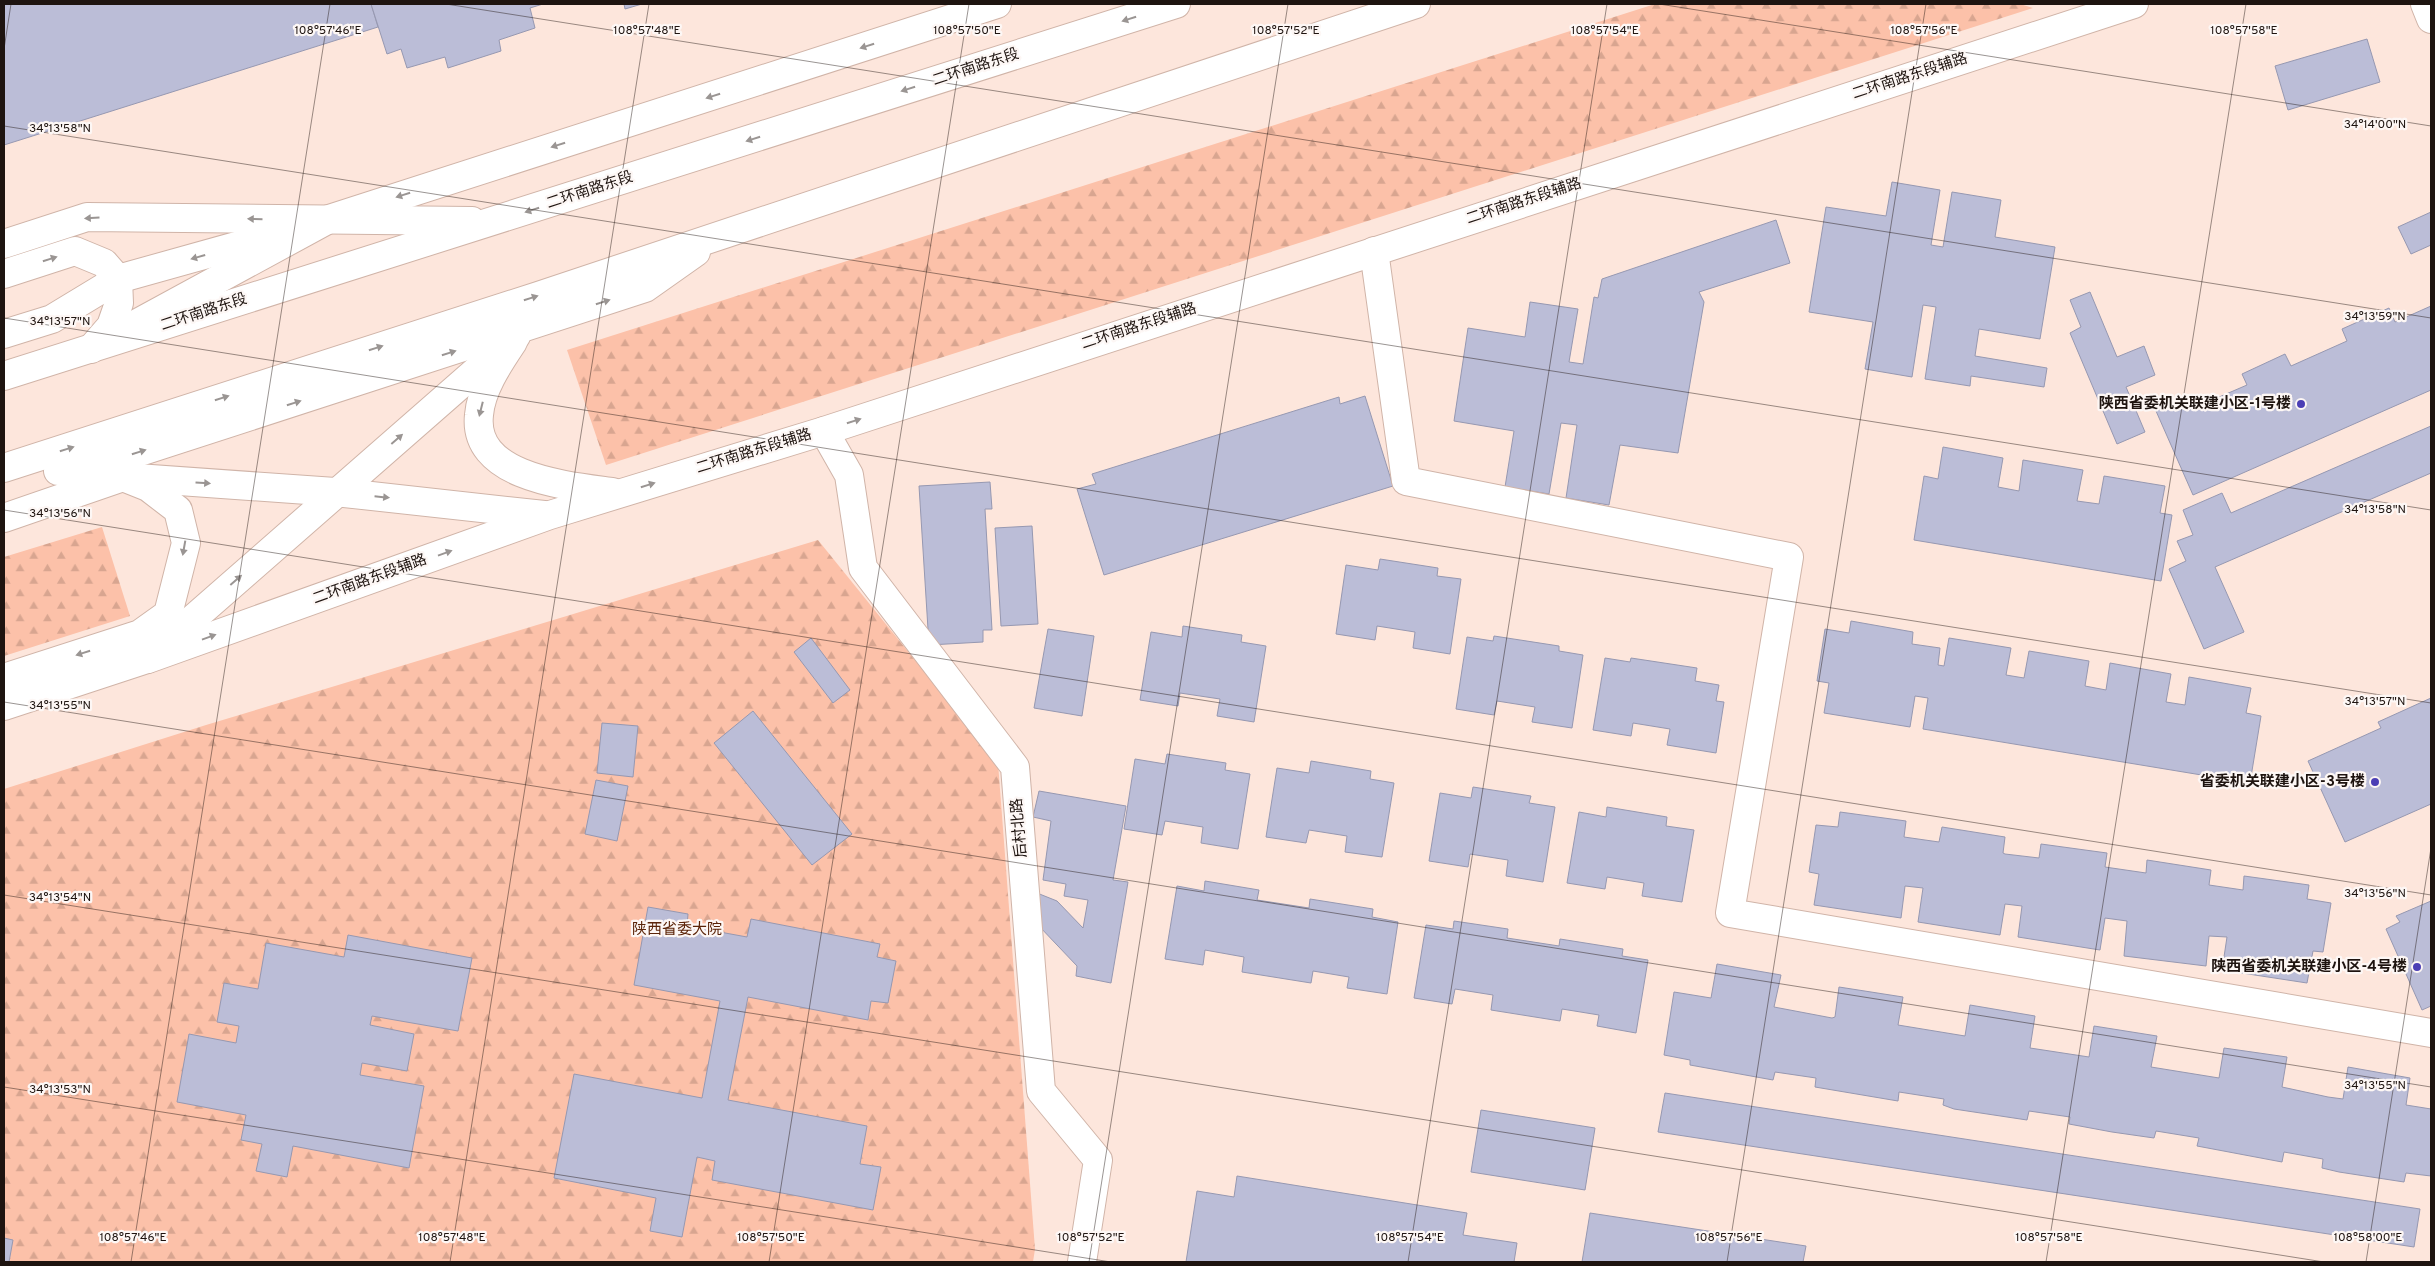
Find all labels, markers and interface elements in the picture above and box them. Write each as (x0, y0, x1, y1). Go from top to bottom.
one-way arrow (1122, 15, 1137, 23)
text: 108°57'46"E (294, 23, 362, 39)
text: 108°57'48"E (613, 23, 681, 39)
text: 108°57'50"E (933, 23, 1001, 39)
text: 108°57'52"E (1252, 23, 1320, 39)
text: 108°57'54"E (1571, 23, 1639, 39)
text: 108°57'56"E (1890, 23, 1958, 39)
text: 108°57'58"E (2210, 23, 2278, 39)
one-way arrow (860, 42, 875, 50)
street label: 二环南路东段 (930, 45, 1022, 91)
street label: 二环南路东段辅路 (1850, 49, 1970, 105)
one-way arrow (900, 86, 915, 94)
one-way arrow (705, 92, 720, 100)
text: 34°14'00"N (2344, 117, 2406, 133)
text: 34°13'58"N (29, 121, 91, 137)
one-way arrow (746, 135, 761, 143)
one-way arrow (550, 142, 565, 150)
street label: 二环南路东段 (544, 168, 636, 214)
street label: 二环南路东段辅路 (1464, 174, 1584, 230)
one-way arrow (396, 192, 411, 200)
one-way arrow (524, 206, 539, 214)
one-way arrow (84, 214, 100, 222)
one-way arrow (246, 215, 262, 223)
one-way arrow (190, 253, 205, 261)
one-way arrow (43, 255, 58, 263)
street label: 二环南路东段 (158, 290, 250, 336)
one-way arrow (523, 294, 538, 301)
one-way arrow (596, 298, 611, 305)
street label: 二环南路东段辅路 (1079, 299, 1199, 355)
text: 34°13'59"N (2344, 309, 2406, 325)
text: 34°13'57"N (30, 314, 90, 330)
one-way arrow (369, 344, 384, 352)
one-way arrow (441, 348, 456, 356)
one-way arrow (214, 394, 229, 402)
place label: 陕西省委机关联建小区-1号楼 (2099, 395, 2291, 414)
one-way arrow (287, 398, 302, 406)
marker: 陕西省委机关联建小区-1号楼 (2295, 398, 2307, 410)
one-way arrow (477, 401, 485, 416)
one-way arrow (846, 417, 861, 424)
street label: 二环南路东段辅路 (694, 425, 814, 479)
one-way arrow (391, 433, 404, 444)
one-way arrow (60, 444, 75, 452)
one-way arrow (132, 448, 147, 456)
one-way arrow (195, 479, 211, 487)
one-way arrow (641, 480, 656, 488)
one-way arrow (374, 493, 390, 501)
text: 34°13'58"N (2344, 502, 2406, 518)
text: 34°13'56"N (29, 506, 91, 522)
one-way arrow (179, 541, 187, 557)
one-way arrow (437, 549, 452, 556)
street label: 二环南路东段辅路 (310, 551, 430, 609)
one-way arrow (229, 575, 242, 586)
one-way arrow (202, 633, 217, 641)
one-way arrow (75, 649, 90, 657)
text: 34°13'57"N (2345, 694, 2405, 710)
text: 34°13'55"N (29, 698, 91, 714)
place label: 省委机关联建小区-3号楼 (2200, 773, 2365, 792)
marker: 省委机关联建小区-3号楼 (2369, 776, 2381, 788)
street label: 后村北路 (1007, 797, 1032, 859)
text: 34°13'56"N (2344, 886, 2406, 902)
text: 34°13'54"N (29, 890, 91, 906)
park label: 陕西省委大院 (632, 921, 722, 940)
place label: 陕西省委机关联建小区-4号楼 (2211, 958, 2407, 977)
marker: 陕西省委机关联建小区-4号楼 (2411, 961, 2423, 973)
text: 34°13'55"N (2344, 1078, 2406, 1094)
text: 34°13'53"N (29, 1082, 91, 1098)
text: 108°57'46"E (99, 1230, 167, 1246)
text: 108°57'48"E (418, 1230, 486, 1246)
text: 108°57'50"E (737, 1230, 805, 1246)
text: 108°57'52"E (1057, 1230, 1125, 1246)
text: 108°57'54"E (1376, 1230, 1444, 1246)
text: 108°57'56"E (1695, 1230, 1763, 1246)
text: 108°57'58"E (2015, 1230, 2083, 1246)
text: 108°58'00"E (2333, 1230, 2403, 1246)

